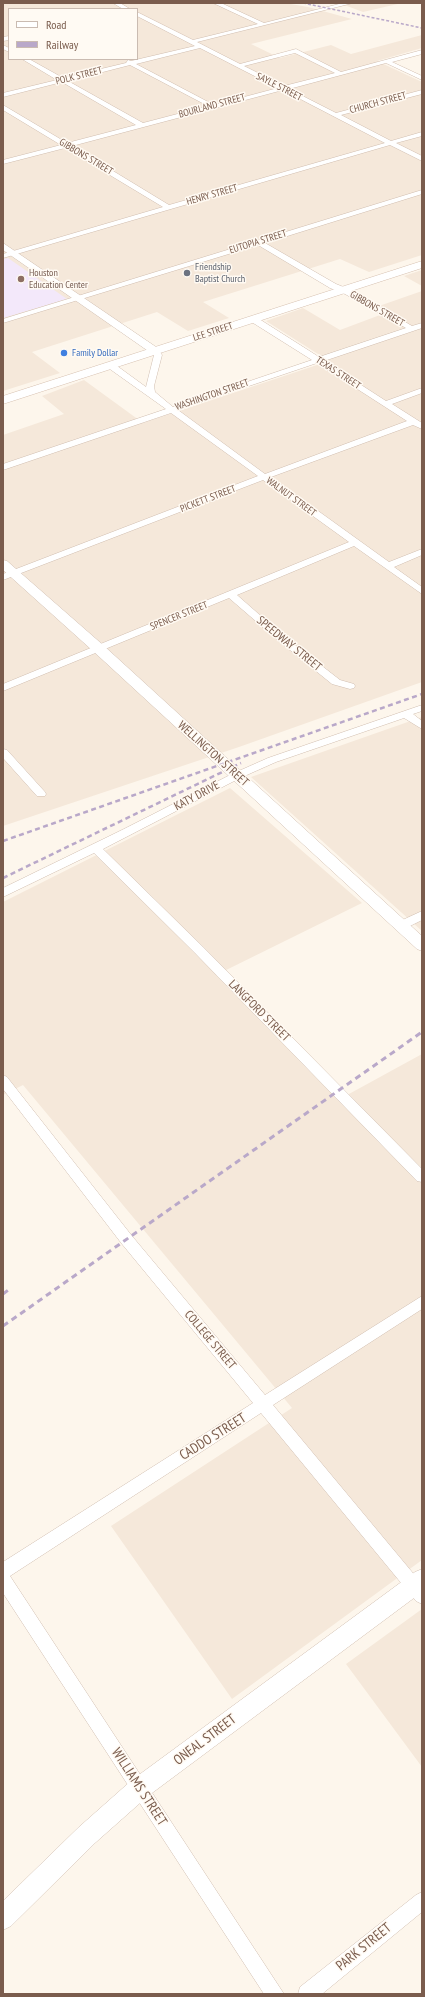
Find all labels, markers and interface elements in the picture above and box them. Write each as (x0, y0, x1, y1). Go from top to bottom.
legend (8, 8, 138, 60)
text: Road (46, 17, 66, 32)
text: Railway (46, 37, 78, 52)
street label: POLK STREET (54, 64, 104, 88)
street label: SAYLE STREET (254, 70, 304, 104)
street label: CHURCH STREET (348, 90, 408, 116)
street label: BOURLAND STREET (177, 91, 247, 121)
street label: GIBBONS STREET (57, 136, 115, 178)
street label: HENRY STREET (185, 182, 239, 208)
street label: EUTOPIA STREET (228, 228, 288, 256)
place label: Friendship Baptist Church (195, 261, 245, 284)
place label: Houston Education Center (29, 267, 88, 290)
marker: Friendship Baptist Church (182, 268, 192, 278)
marker: Houston Education Center (16, 274, 26, 284)
street label: GIBBONS STREET (348, 289, 406, 329)
street label: LEE STREET (191, 320, 235, 344)
place label: Family Dollar (72, 347, 118, 359)
marker: Family Dollar (59, 348, 69, 358)
street label: TEXAS STREET (313, 354, 363, 392)
street label: WASHINGTON STREET (174, 377, 250, 413)
street label: WALNUT STREET (264, 475, 318, 519)
street label: PICKETT STREET (179, 483, 237, 515)
street label: SPENCER STREET (149, 599, 209, 633)
street label: SPEEDWAY STREET (254, 613, 324, 675)
street label: WELLINGTON STREET (174, 718, 252, 790)
street label: KATY DRIVE (172, 778, 222, 814)
street label: LANGFORD STREET (225, 977, 293, 1045)
street label: COLLEGE STREET (181, 1308, 239, 1372)
street label: CADDO STREET (177, 1410, 249, 1464)
street label: ONEAL STREET (170, 1711, 240, 1769)
street label: WILLIAMS STREET (108, 1745, 170, 1829)
street label: PARK STREET (333, 1920, 395, 1974)

